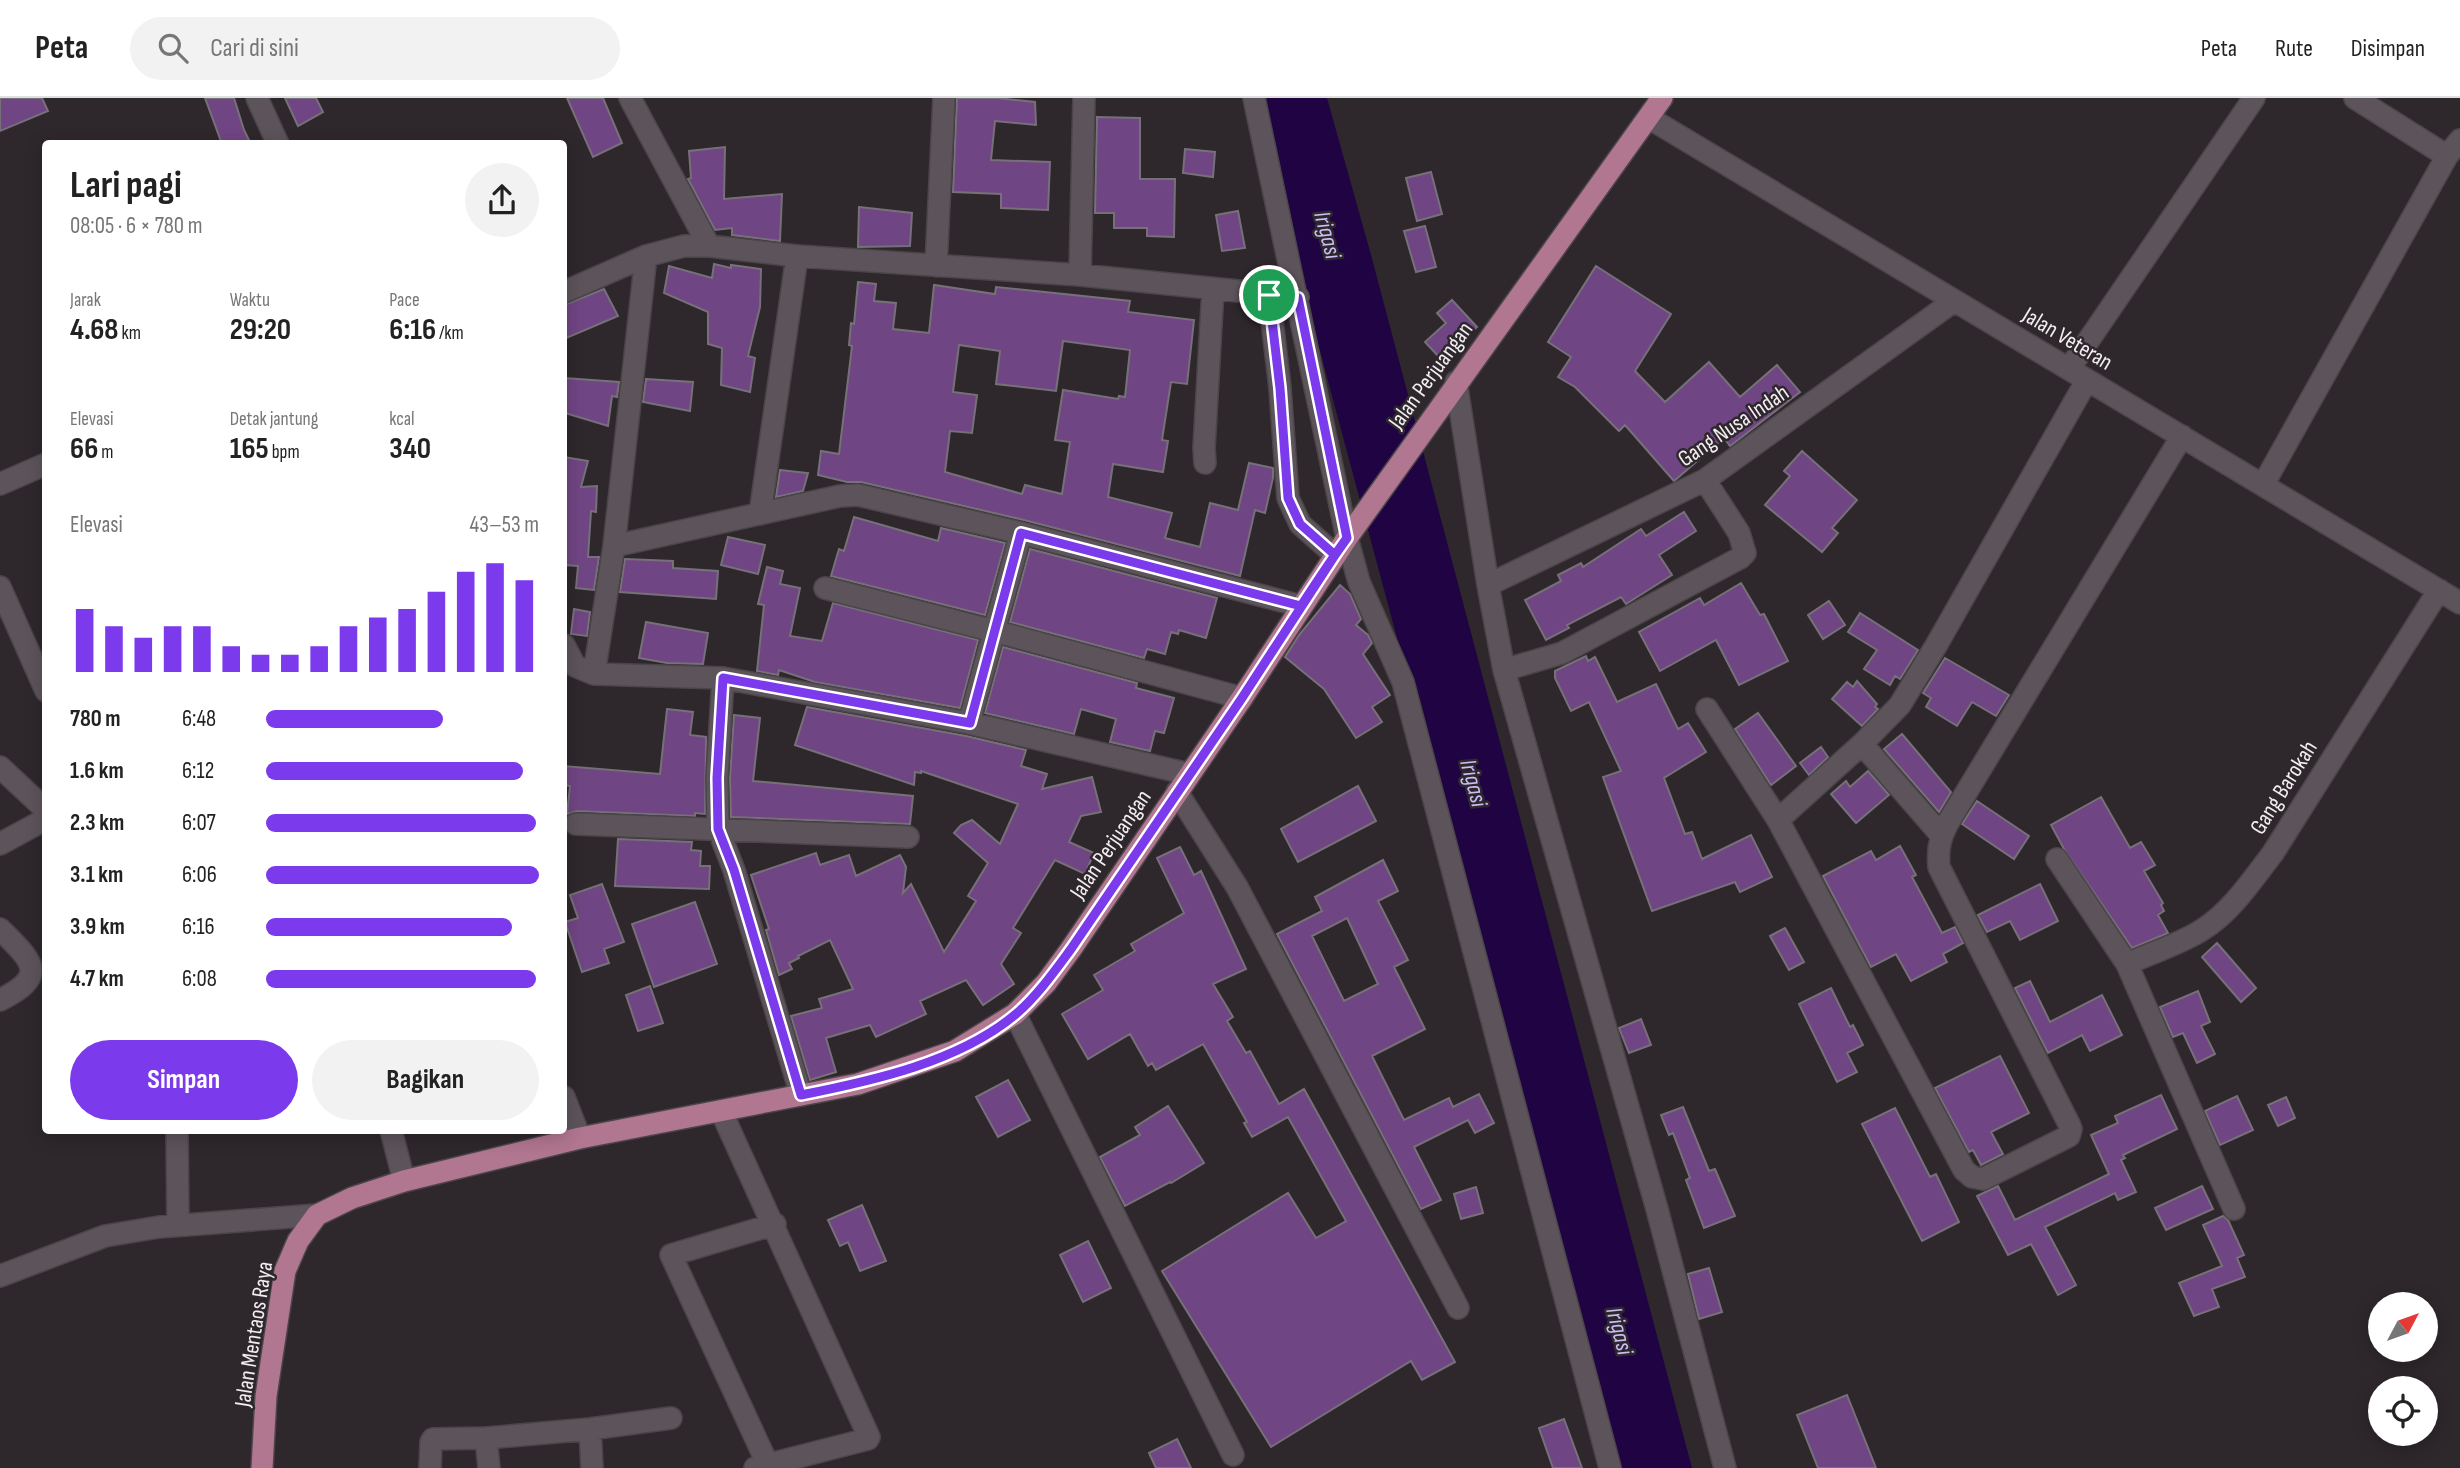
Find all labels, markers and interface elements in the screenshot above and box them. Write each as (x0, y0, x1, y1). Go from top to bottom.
search box (130, 17, 620, 80)
text: Peta (35, 28, 88, 68)
icon: search (154, 29, 192, 67)
text: Cari di sini (210, 33, 299, 64)
text: Peta (2201, 34, 2237, 63)
text: Rute (2275, 34, 2313, 63)
text: Disimpan (2351, 34, 2425, 63)
text: Lari pagi (70, 163, 182, 208)
button: share (465, 163, 539, 237)
water label: Irigasi (1307, 208, 1348, 263)
text: 08:05 · 6 × 780 m (70, 212, 203, 240)
pin (1239, 265, 1299, 325)
icon: arrive (1250, 276, 1288, 314)
text: Jarak (70, 289, 101, 312)
text: Waktu (230, 289, 270, 312)
text: Pace (389, 289, 420, 312)
street label: Jalan Veteran (2017, 301, 2118, 377)
text: 4.68 (70, 312, 118, 348)
text: 29:20 (230, 312, 291, 348)
text: 6:16 (389, 312, 436, 348)
street label: Jalan Perjuangan (1382, 316, 1479, 435)
text: km (118, 322, 141, 345)
text: /km (436, 322, 464, 345)
street label: Gang Nusa Indah (1673, 379, 1794, 473)
text: Elevasi (70, 408, 114, 431)
text: Detak jantung (230, 408, 318, 431)
text: kcal (389, 408, 414, 431)
text: 66 (70, 431, 98, 467)
text: 165 (230, 431, 269, 467)
text: 340 (389, 431, 431, 467)
text: m (98, 441, 114, 464)
text: bpm (269, 441, 300, 464)
text: Elevasi (70, 511, 123, 539)
text: 43–53 m (470, 511, 539, 539)
text: 780 m (70, 705, 121, 733)
text: 6:48 (182, 705, 216, 733)
street label: Gang Barokah (2244, 735, 2324, 840)
water label: Irigasi (1453, 756, 1494, 811)
text: 1.6 km (70, 757, 124, 785)
text: 6:12 (182, 757, 214, 785)
street label: Jalan Perjuangan (1063, 785, 1158, 905)
text: 2.3 km (70, 809, 124, 837)
text: 6:07 (182, 809, 216, 837)
text: 3.1 km (70, 861, 123, 889)
text: 6:06 (182, 861, 217, 889)
text: 3.9 km (70, 913, 125, 941)
text: 6:16 (182, 913, 215, 941)
text: 4.7 km (70, 965, 124, 993)
text: 6:08 (182, 965, 217, 993)
button: Simpan (70, 1040, 298, 1120)
button: Bagikan (312, 1040, 539, 1120)
street label: Jalan Mentaos Raya (229, 1259, 279, 1410)
north arrow (2368, 1292, 2438, 1362)
map controls (2368, 1292, 2438, 1446)
water label: Irigasi (1599, 1304, 1640, 1359)
button: locate (2368, 1376, 2438, 1446)

